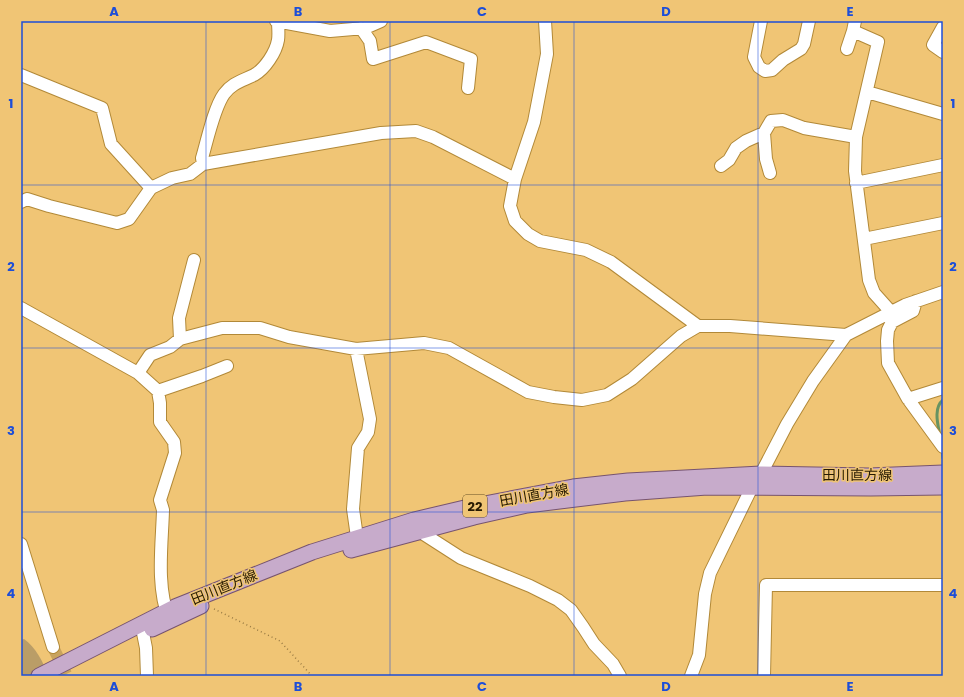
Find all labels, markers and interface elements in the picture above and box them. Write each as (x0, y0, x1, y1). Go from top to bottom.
text: A (109, 2, 119, 21)
text: B (294, 2, 303, 21)
text: C (477, 2, 487, 21)
text: D (661, 2, 671, 21)
text: E (846, 2, 854, 21)
text: 1 (9, 94, 13, 113)
text: 1 (951, 94, 955, 113)
text: 2 (7, 257, 15, 276)
text: 2 (949, 257, 957, 276)
text: 3 (7, 421, 15, 440)
text: 3 (949, 421, 957, 440)
street label: 田川直方線 (822, 465, 892, 485)
street label: 田川直方線 (498, 479, 570, 511)
road number: 22 (463, 495, 487, 517)
street label: 田川直方線 (188, 565, 260, 609)
text: 4 (7, 584, 16, 603)
text: 4 (949, 584, 958, 603)
text: A (109, 677, 119, 696)
text: B (294, 677, 303, 696)
text: C (477, 677, 487, 696)
text: D (661, 677, 671, 696)
text: E (846, 677, 854, 696)

